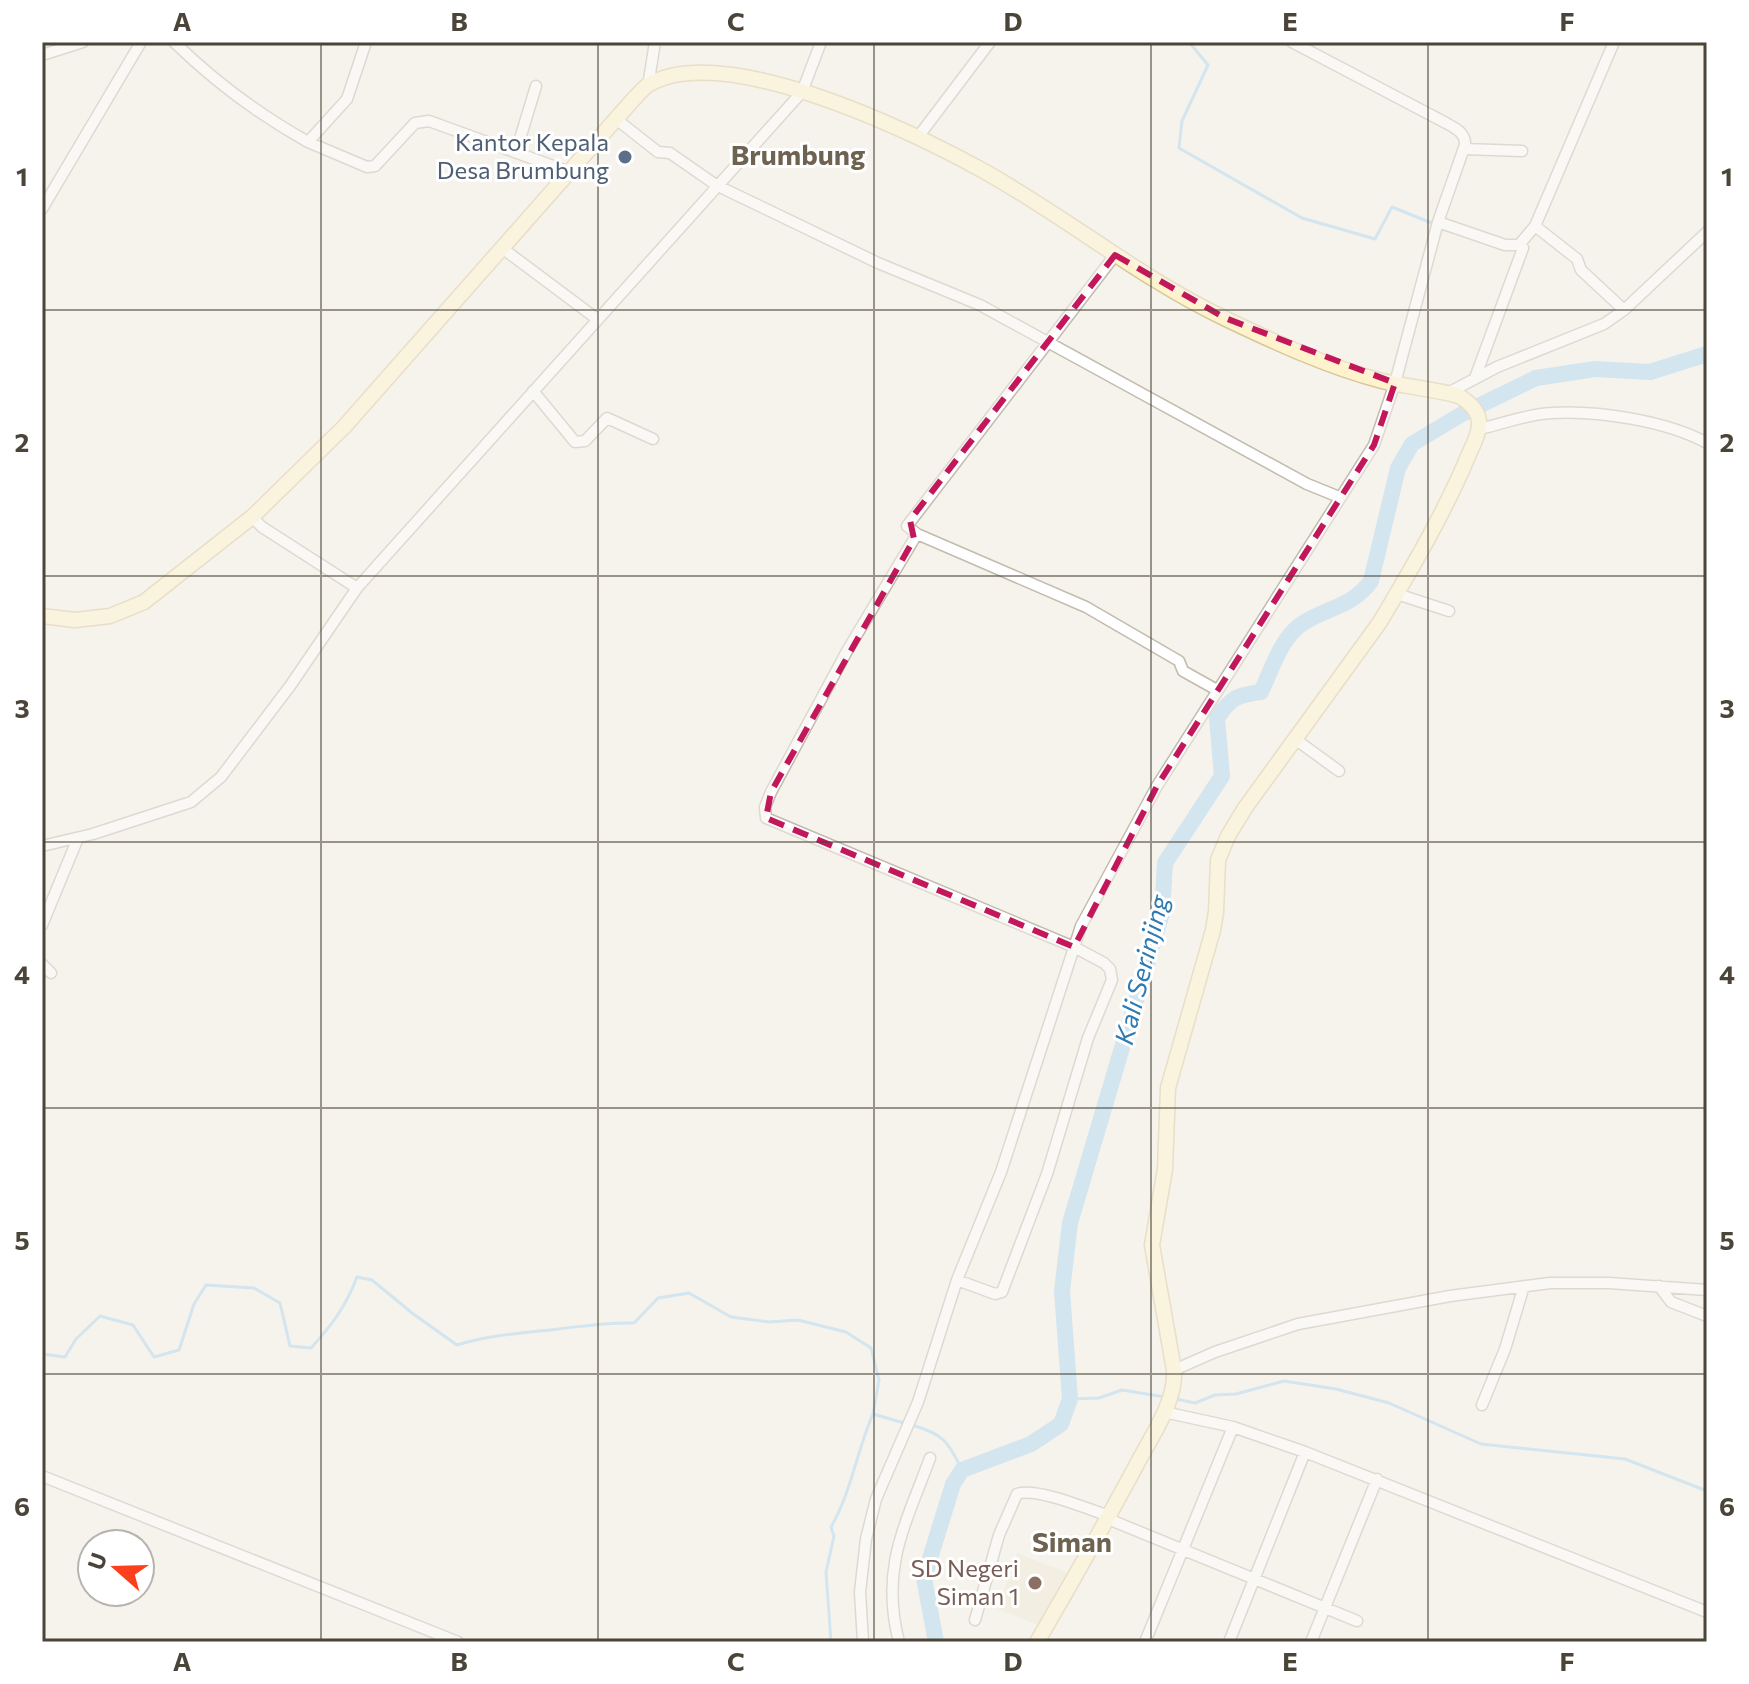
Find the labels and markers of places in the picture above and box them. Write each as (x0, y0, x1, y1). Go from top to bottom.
place label: Kantor Kepala Desa Brumbung (437, 127, 609, 184)
marker: Kantor Kepala Desa Brumbung (616, 148, 634, 166)
place label: SD Negeri Siman 1 (911, 1553, 1019, 1610)
marker: SD Negeri Siman 1 (1026, 1574, 1044, 1592)

